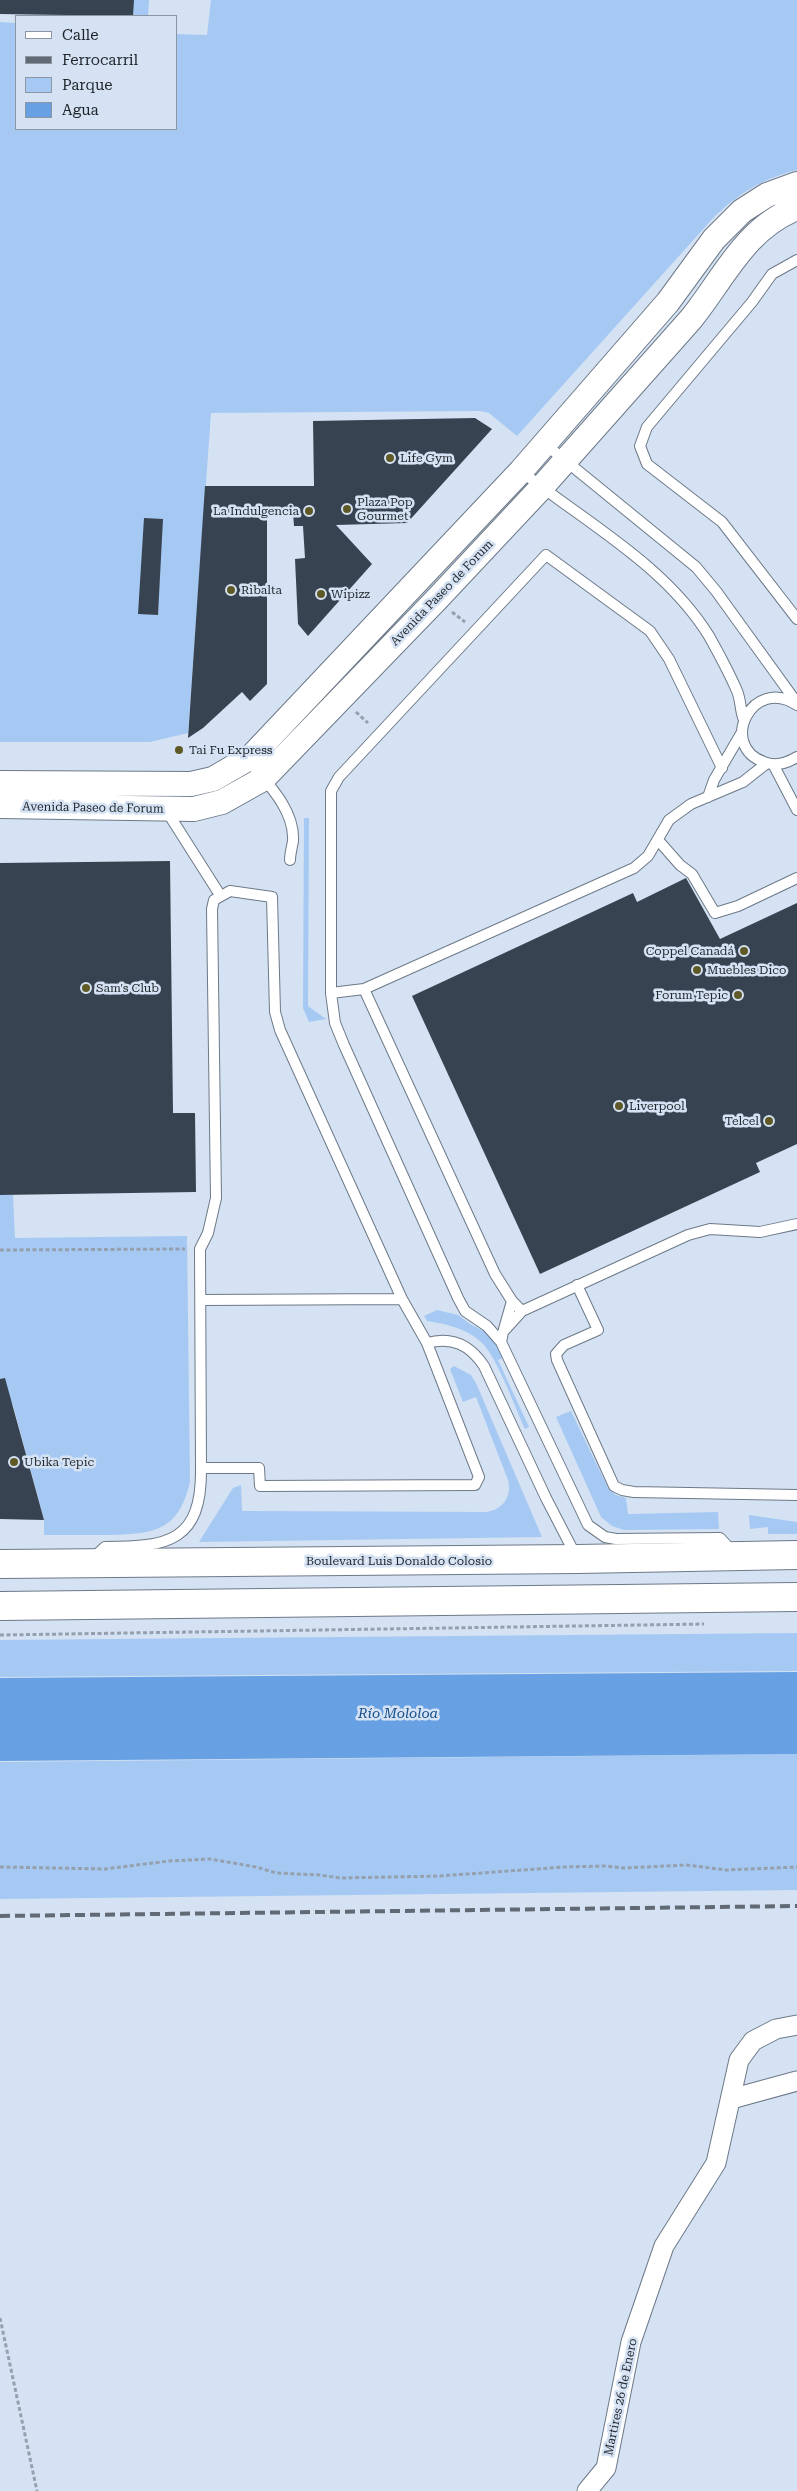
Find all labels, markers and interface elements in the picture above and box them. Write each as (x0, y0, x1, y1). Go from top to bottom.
legend (15, 15, 178, 130)
text: Calle (62, 26, 98, 44)
text: Ferrocarril (62, 51, 138, 69)
text: Parque (62, 76, 113, 94)
text: Agua (62, 101, 99, 119)
place label: Life Gym (400, 451, 453, 465)
marker: Life Gym (384, 452, 396, 464)
place label: Plaza Pop Gourmet (357, 495, 413, 523)
marker: Plaza Pop Gourmet (341, 503, 353, 515)
place label: La Indulgencia (213, 504, 299, 518)
marker: La Indulgencia (303, 505, 315, 517)
street label: Avenida Paseo de Forum (388, 537, 496, 649)
place label: Ribalta (241, 583, 282, 597)
marker: Ribalta (225, 584, 237, 596)
place label: Wipizz (331, 587, 370, 601)
marker: Wipizz (315, 588, 327, 600)
place label: Tai Fu Express (189, 743, 273, 757)
marker: Tai Fu Express (173, 744, 185, 756)
street label: Avenida Paseo de Forum (22, 800, 164, 816)
place label: Coppel Canadá (646, 944, 734, 958)
marker: Coppel Canadá (738, 945, 750, 957)
place label: Muebles Dico (707, 963, 786, 977)
marker: Muebles Dico (691, 964, 703, 976)
place label: Sam's Club (96, 981, 159, 995)
marker: Sam's Club (80, 982, 92, 994)
place label: Forum Tepic (655, 988, 728, 1002)
marker: Forum Tepic (732, 989, 744, 1001)
place label: Liverpool (629, 1099, 685, 1113)
marker: Liverpool (613, 1100, 625, 1112)
place label: Telcel (725, 1114, 759, 1128)
marker: Telcel (763, 1115, 775, 1127)
place label: Ubika Tepic (24, 1455, 94, 1469)
marker: Ubika Tepic (8, 1456, 20, 1468)
street label: Boulevard Luis Donaldo Colosio (306, 1554, 492, 1568)
water label: Río Mololoa (358, 1706, 438, 1722)
street label: Martires 26 de Enero (602, 2337, 640, 2457)

